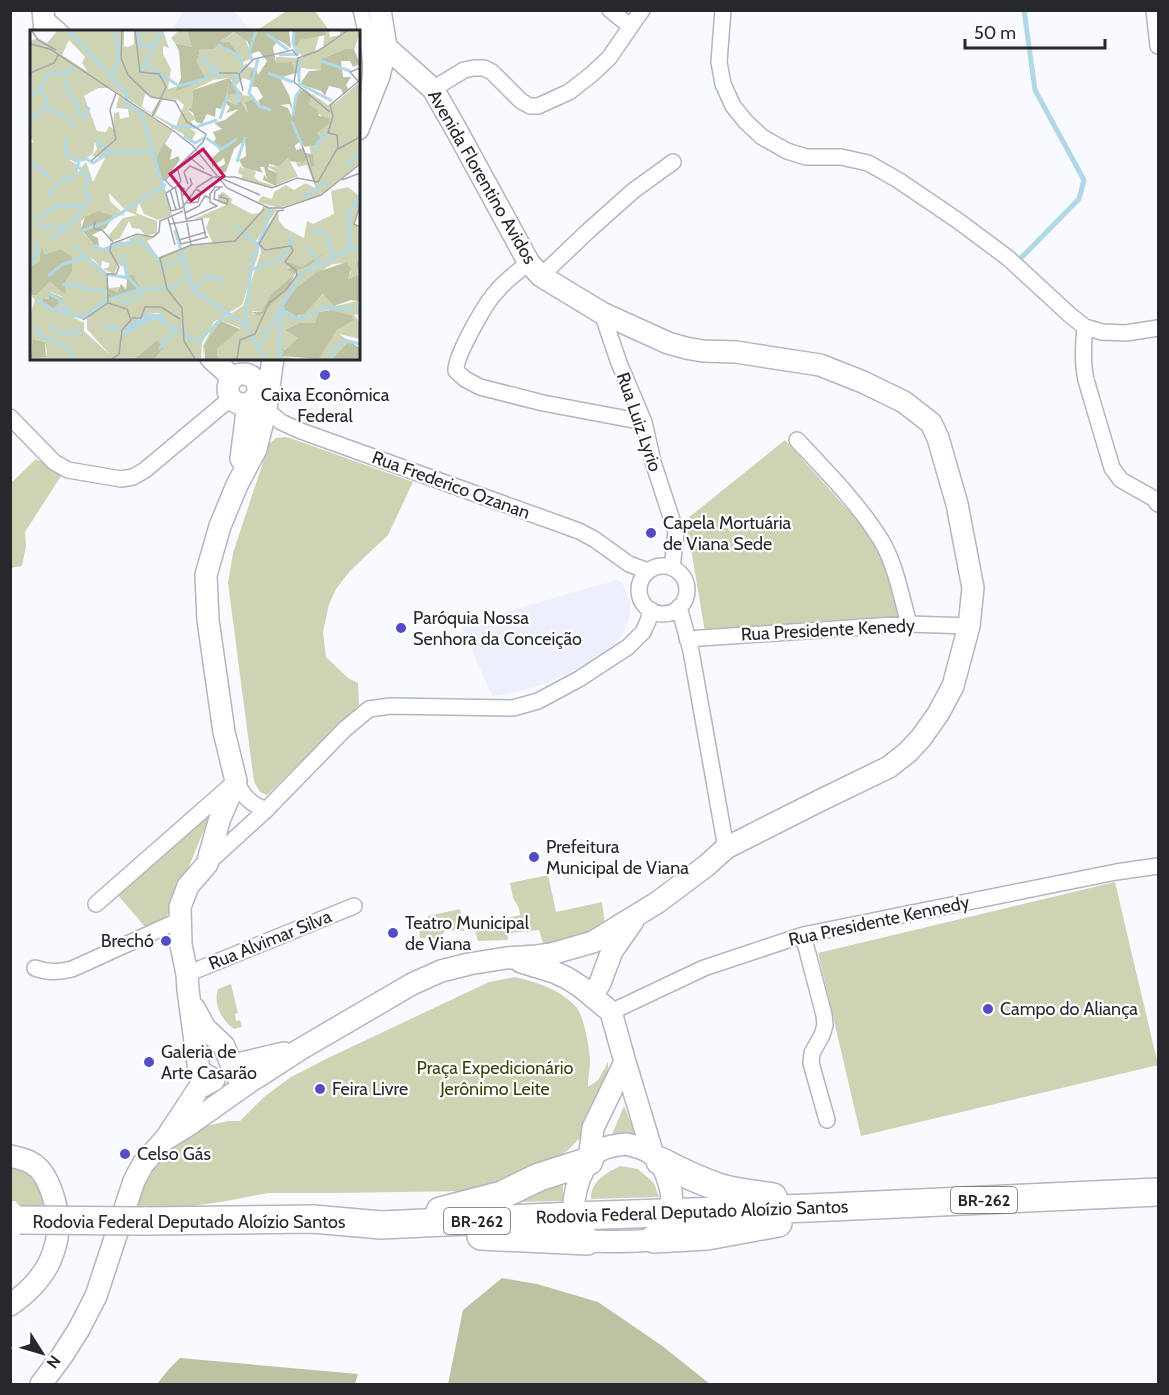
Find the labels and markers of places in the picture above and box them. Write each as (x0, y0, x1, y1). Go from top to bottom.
marker: Caixa Econômica Federal (318, 368, 332, 382)
place label: Caixa Econômica Federal (261, 384, 390, 427)
place label: Capela Mortuária de Viana Sede (663, 512, 792, 555)
marker: Capela Mortuária de Viana Sede (644, 526, 658, 540)
place label: Paróquia Nossa Senhora da Conceição (413, 607, 582, 650)
marker: Paróquia Nossa Senhora da Conceição (394, 621, 408, 635)
place label: Prefeitura Municipal de Viana (546, 836, 689, 879)
marker: Prefeitura Municipal de Viana (527, 850, 541, 864)
place label: Teatro Municipal de Viana (405, 912, 530, 955)
marker: Teatro Municipal de Viana (386, 926, 400, 940)
place label: Brechó (101, 930, 154, 952)
marker: Brechó (159, 934, 173, 948)
place label: Campo do Aliança (1000, 998, 1138, 1020)
marker: Campo do Aliança (981, 1002, 995, 1016)
place label: Galeria de Arte Casarão (161, 1041, 257, 1084)
marker: Galeria de Arte Casarão (142, 1055, 156, 1069)
place label: Feira Livre (332, 1078, 408, 1100)
marker: Feira Livre (313, 1082, 327, 1096)
place label: Celso Gás (137, 1143, 211, 1165)
marker: Celso Gás (118, 1147, 132, 1161)

